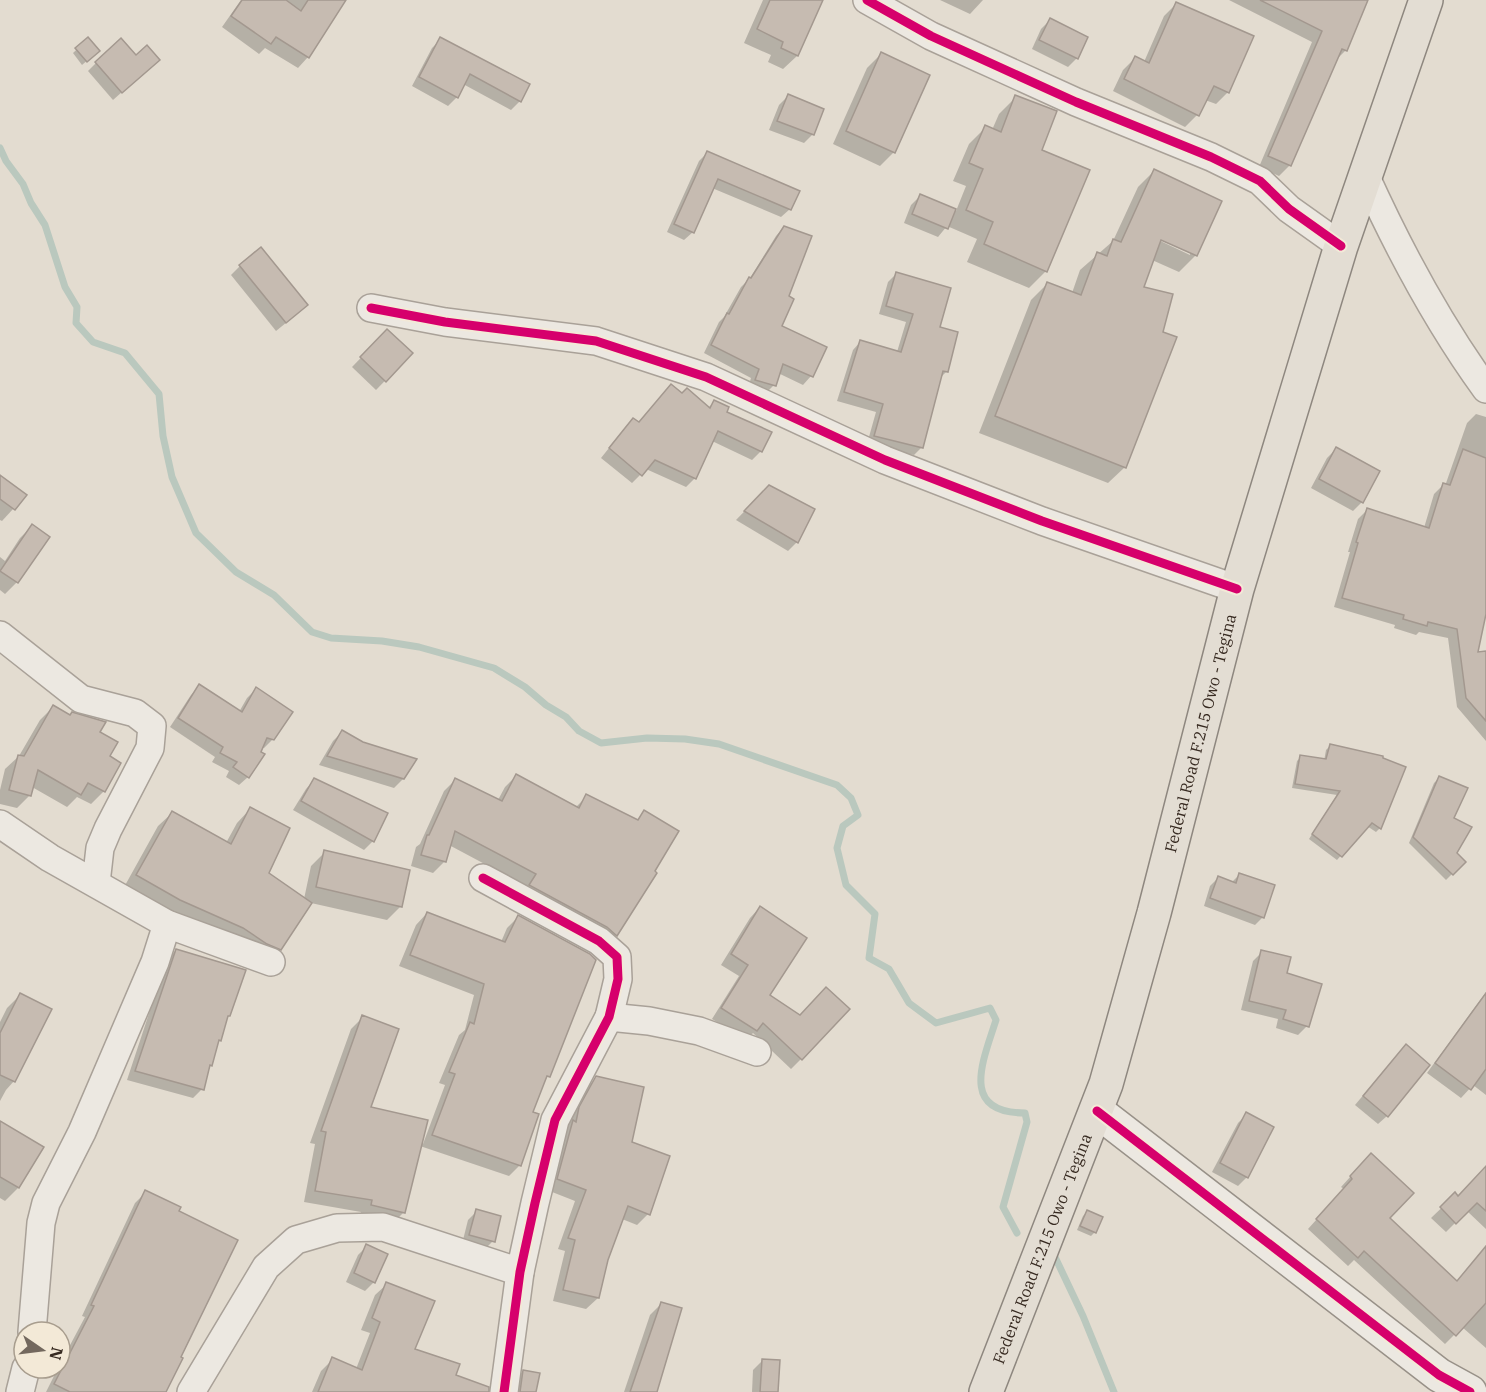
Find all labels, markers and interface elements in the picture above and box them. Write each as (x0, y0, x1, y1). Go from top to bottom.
street label: Federal Road F.215 Owo - Tegina (1160, 611, 1240, 854)
street label: Federal Road F.215 Owo - Tegina (988, 1130, 1096, 1367)
north arrow (12, 1320, 72, 1380)
text: N (45, 1345, 68, 1362)

